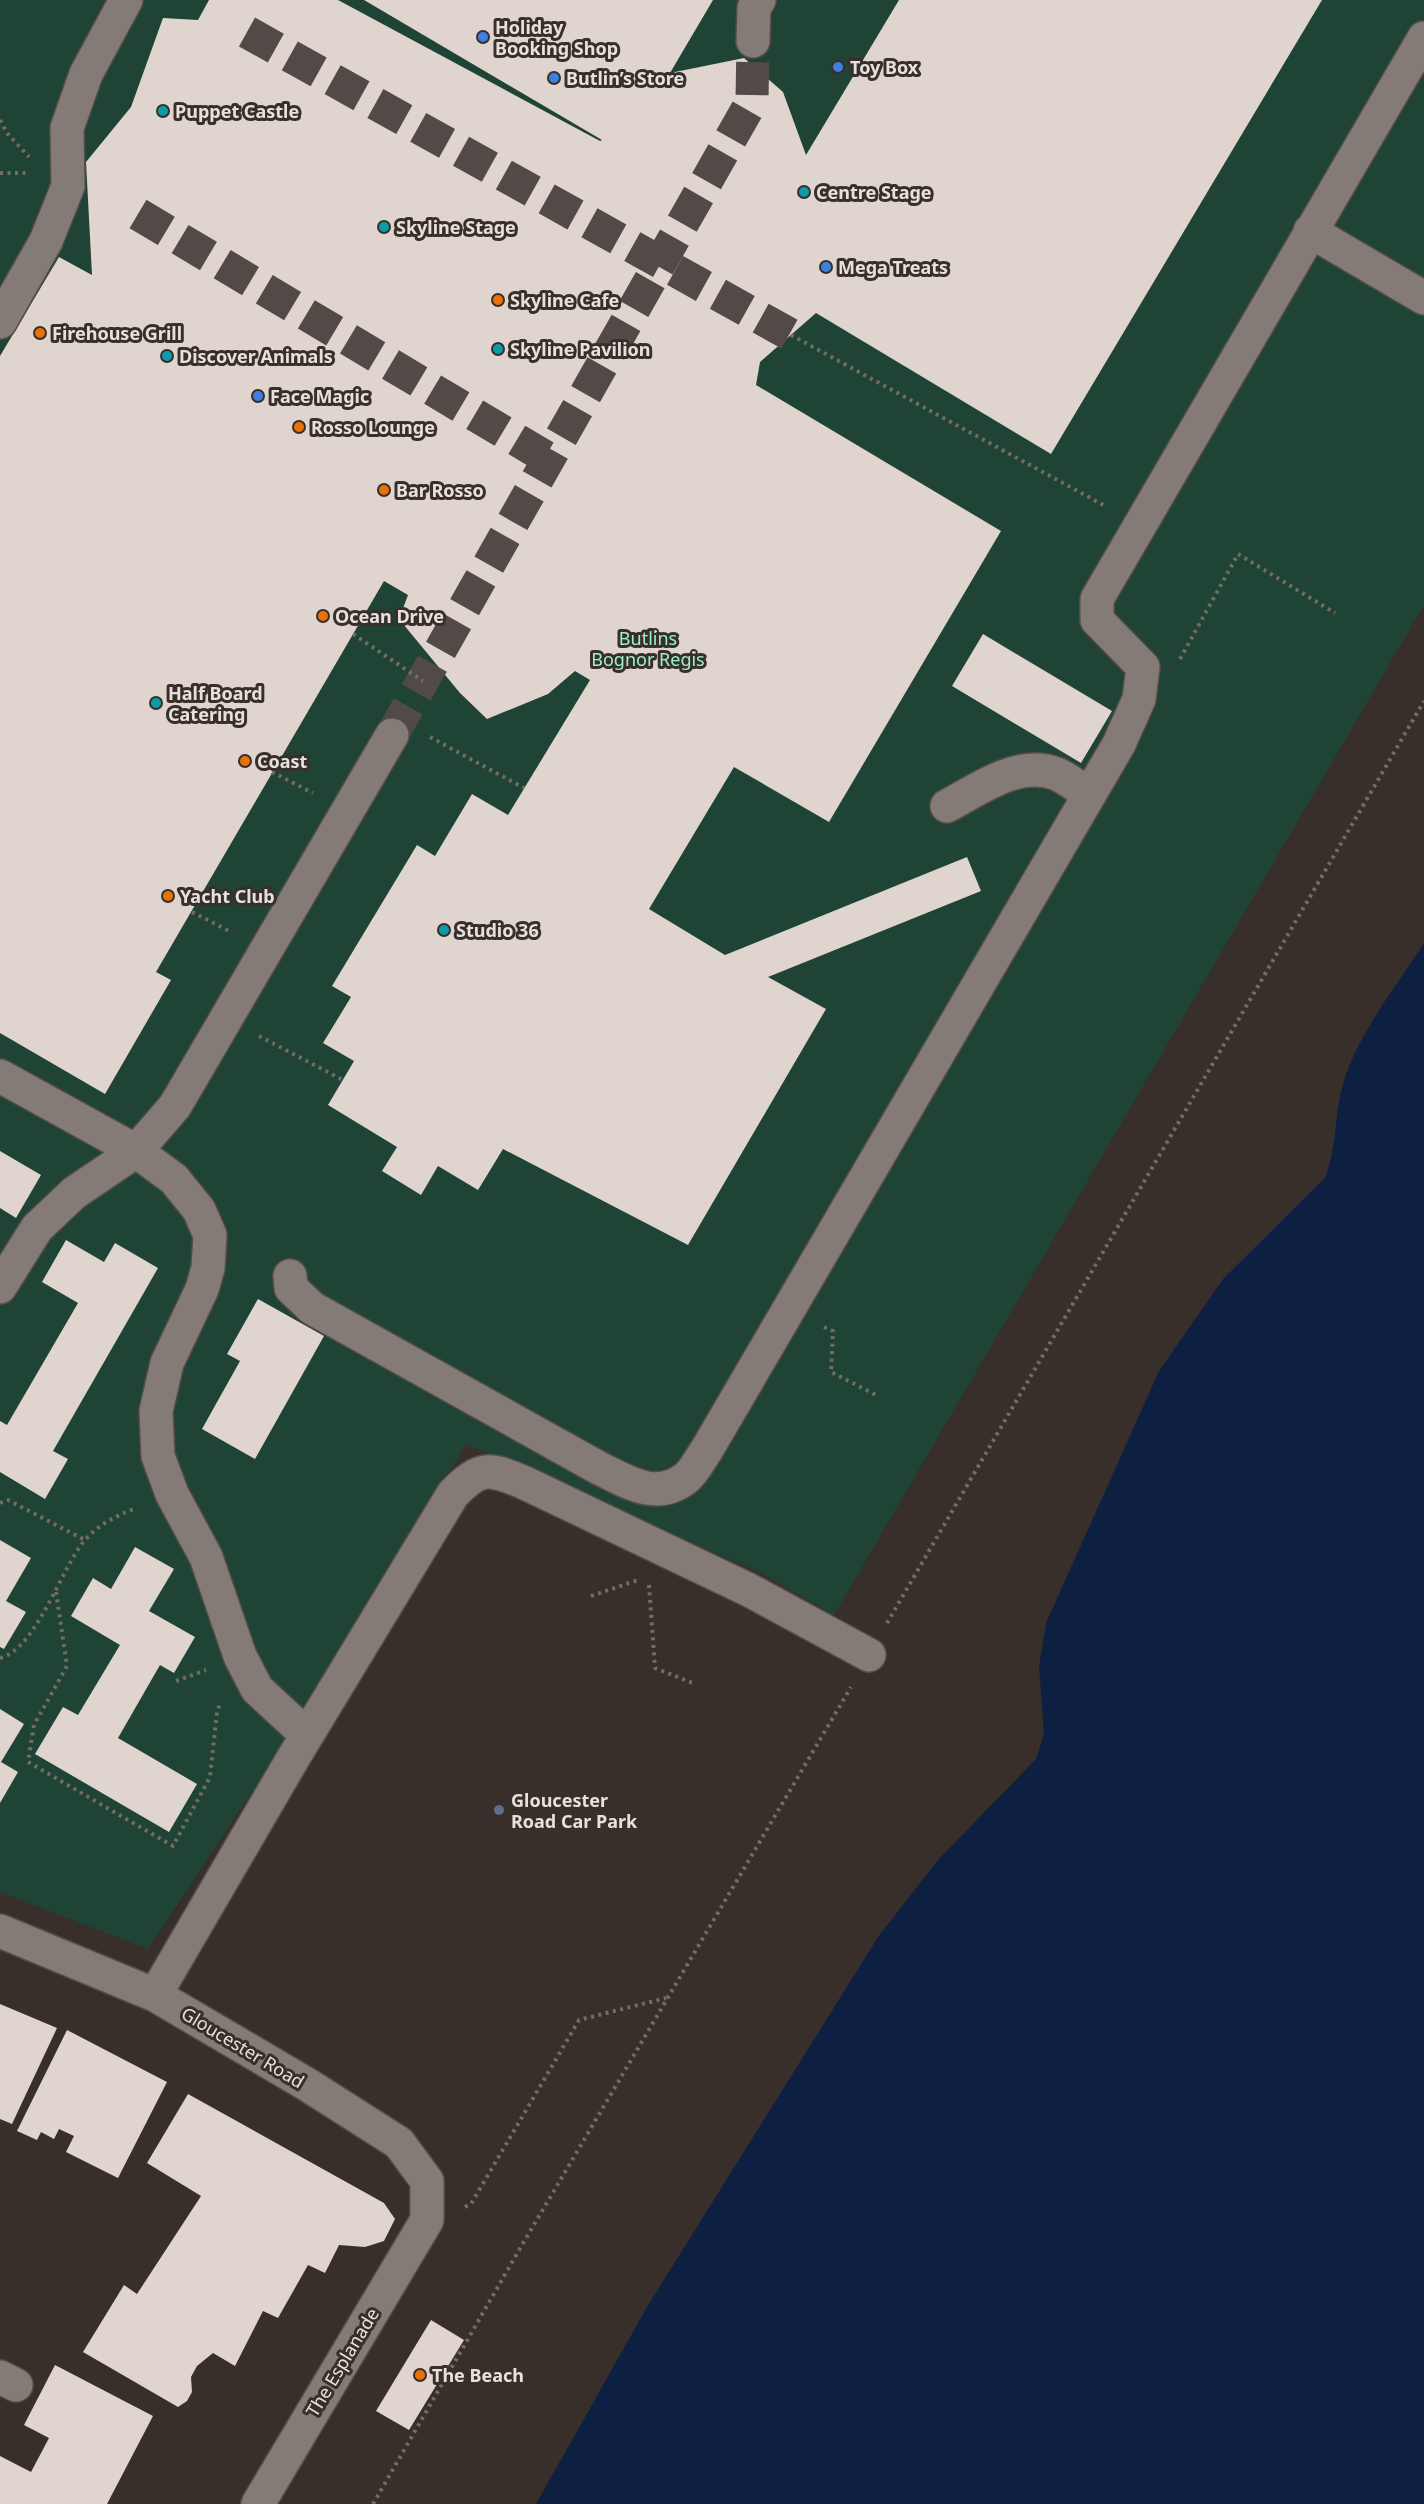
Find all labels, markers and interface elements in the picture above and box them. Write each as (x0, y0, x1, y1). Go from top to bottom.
place label: Holiday Booking Shop (495, 15, 618, 60)
marker: Holiday Booking Shop (476, 30, 490, 44)
place label: Toy Box (850, 55, 919, 79)
marker: Toy Box (831, 60, 845, 74)
place label: Butlin’s Store (566, 66, 684, 90)
marker: Butlin’s Store (547, 71, 561, 85)
place label: Puppet Castle (175, 99, 299, 123)
marker: Puppet Castle (156, 104, 170, 118)
place label: Centre Stage (816, 180, 932, 204)
marker: Centre Stage (797, 185, 811, 199)
place label: Skyline Stage (396, 215, 516, 239)
marker: Skyline Stage (377, 220, 391, 234)
place label: Mega Treats (838, 255, 948, 279)
marker: Mega Treats (819, 260, 833, 274)
place label: Skyline Cafe (510, 288, 619, 312)
marker: Skyline Cafe (491, 293, 505, 307)
place label: Firehouse Grill (52, 321, 182, 345)
marker: Firehouse Grill (33, 326, 47, 340)
place label: Skyline Pavilion (510, 337, 651, 361)
marker: Skyline Pavilion (491, 342, 505, 356)
place label: Discover Animals (179, 344, 333, 368)
marker: Discover Animals (160, 349, 174, 363)
place label: Face Magic (270, 384, 369, 408)
marker: Face Magic (251, 389, 265, 403)
place label: Rosso Lounge (311, 415, 435, 439)
marker: Rosso Lounge (292, 420, 306, 434)
place label: Bar Rosso (396, 478, 484, 502)
marker: Bar Rosso (377, 483, 391, 497)
place label: Ocean Drive (335, 604, 444, 628)
marker: Ocean Drive (316, 609, 330, 623)
park label: Butlins Bognor Regis (591, 626, 705, 671)
place label: Half Board Catering (168, 681, 263, 726)
marker: Half Board Catering (149, 696, 163, 710)
place label: Coast (257, 749, 308, 773)
marker: Coast (238, 754, 252, 768)
place label: Yacht Club (180, 884, 275, 908)
marker: Yacht Club (161, 889, 175, 903)
place label: Studio 36 (456, 918, 539, 942)
marker: Studio 36 (437, 923, 451, 937)
place label: Gloucester Road Car Park (511, 1788, 638, 1833)
marker: Gloucester Road Car Park (492, 1803, 506, 1817)
street label: Gloucester Road (177, 2001, 309, 2093)
street label: The Esplanade (300, 2303, 384, 2421)
place label: The Beach (432, 2363, 524, 2387)
marker: The Beach (413, 2368, 427, 2382)

